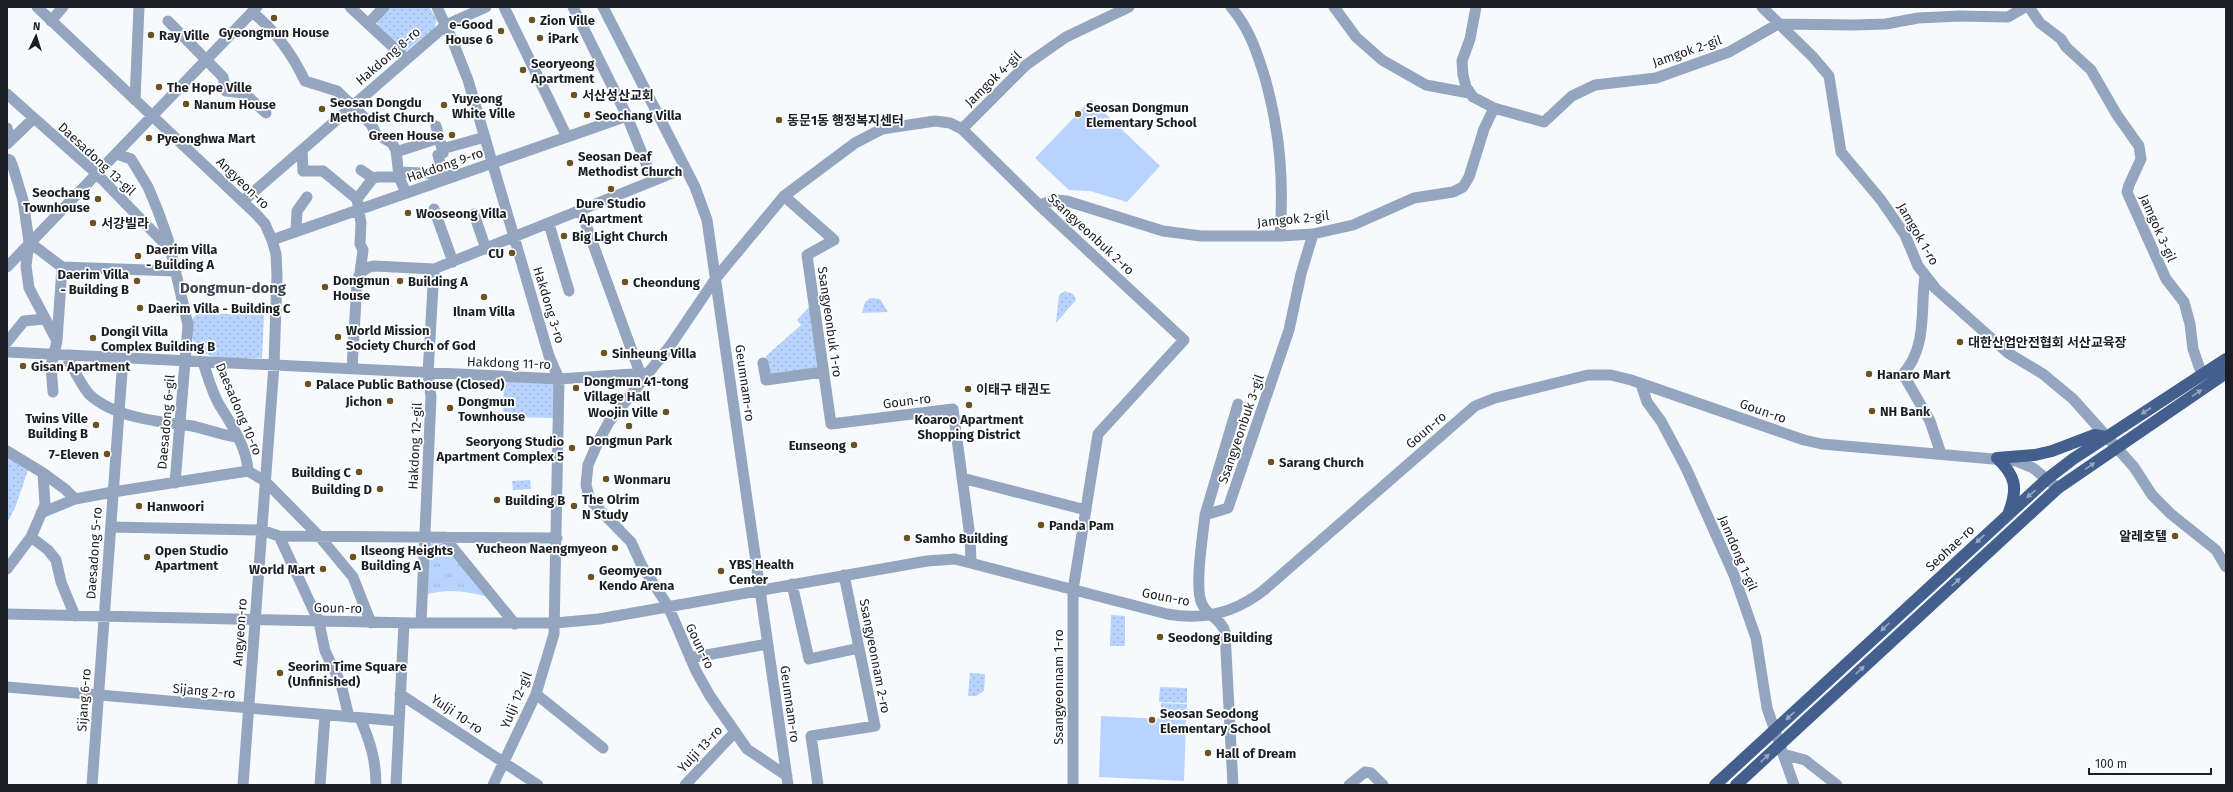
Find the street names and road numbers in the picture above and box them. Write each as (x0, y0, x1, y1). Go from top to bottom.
street label: Hakdong 8-ro (353, 24, 423, 88)
street label: Jamgok 2-gil (1650, 32, 1724, 70)
street label: Jamgok 4-gil (962, 48, 1025, 110)
street label: Daesadong 13-gil (55, 119, 139, 199)
street label: Hakdong 9-ro (405, 145, 485, 185)
street label: Angyeon-ro (213, 154, 273, 212)
street label: Ssangyeonbuk 2-ro (1045, 190, 1137, 278)
street label: Jamgok 3-gil (2136, 192, 2180, 264)
street label: Jamgok 1-ro (1894, 200, 1942, 268)
street label: Jamgok 2-gil (1256, 208, 1330, 230)
street label: Hakdong 3-ro (530, 265, 568, 345)
street label: Ssangyeonbuk 1-ro (815, 266, 845, 378)
street label: Geumnam-ro (732, 344, 758, 422)
street label: Hakdong 11-ro (467, 354, 551, 372)
street label: Daesadong 10-ro (213, 361, 265, 457)
street label: Ssangyeonbuk 3-gil (1215, 372, 1267, 486)
street label: Daesadong 6-gil (154, 374, 178, 470)
street label: Goun-ro (882, 391, 932, 411)
street label: Goun-ro (1738, 396, 1788, 426)
street label: Hakdong 12-gil (405, 402, 425, 490)
street label: Goun-ro (1403, 408, 1449, 452)
street label: Daesadong 5-ro (83, 506, 105, 600)
street label: Jamdong 1-gil (1715, 513, 1761, 593)
street label: Seohae-ro (1923, 522, 1977, 574)
street label: Goun-ro (1141, 585, 1191, 609)
street label: Ssangyeonnam 2-ro (857, 597, 893, 715)
street label: Angyeon-ro (230, 598, 250, 666)
street label: Goun-ro (314, 600, 362, 616)
street label: Goun-ro (683, 621, 717, 671)
street label: Ssangyeonnam 1-ro (1051, 629, 1066, 745)
street label: Geumnam-ro (777, 665, 803, 743)
street label: Sijang 6-ro (74, 668, 94, 732)
street label: Yulji 12-gil (497, 669, 535, 731)
street label: Sijang 2-ro (172, 681, 236, 701)
street label: Yulji 10-ro (428, 691, 486, 737)
street label: Yulji 13-ro (675, 723, 725, 775)

